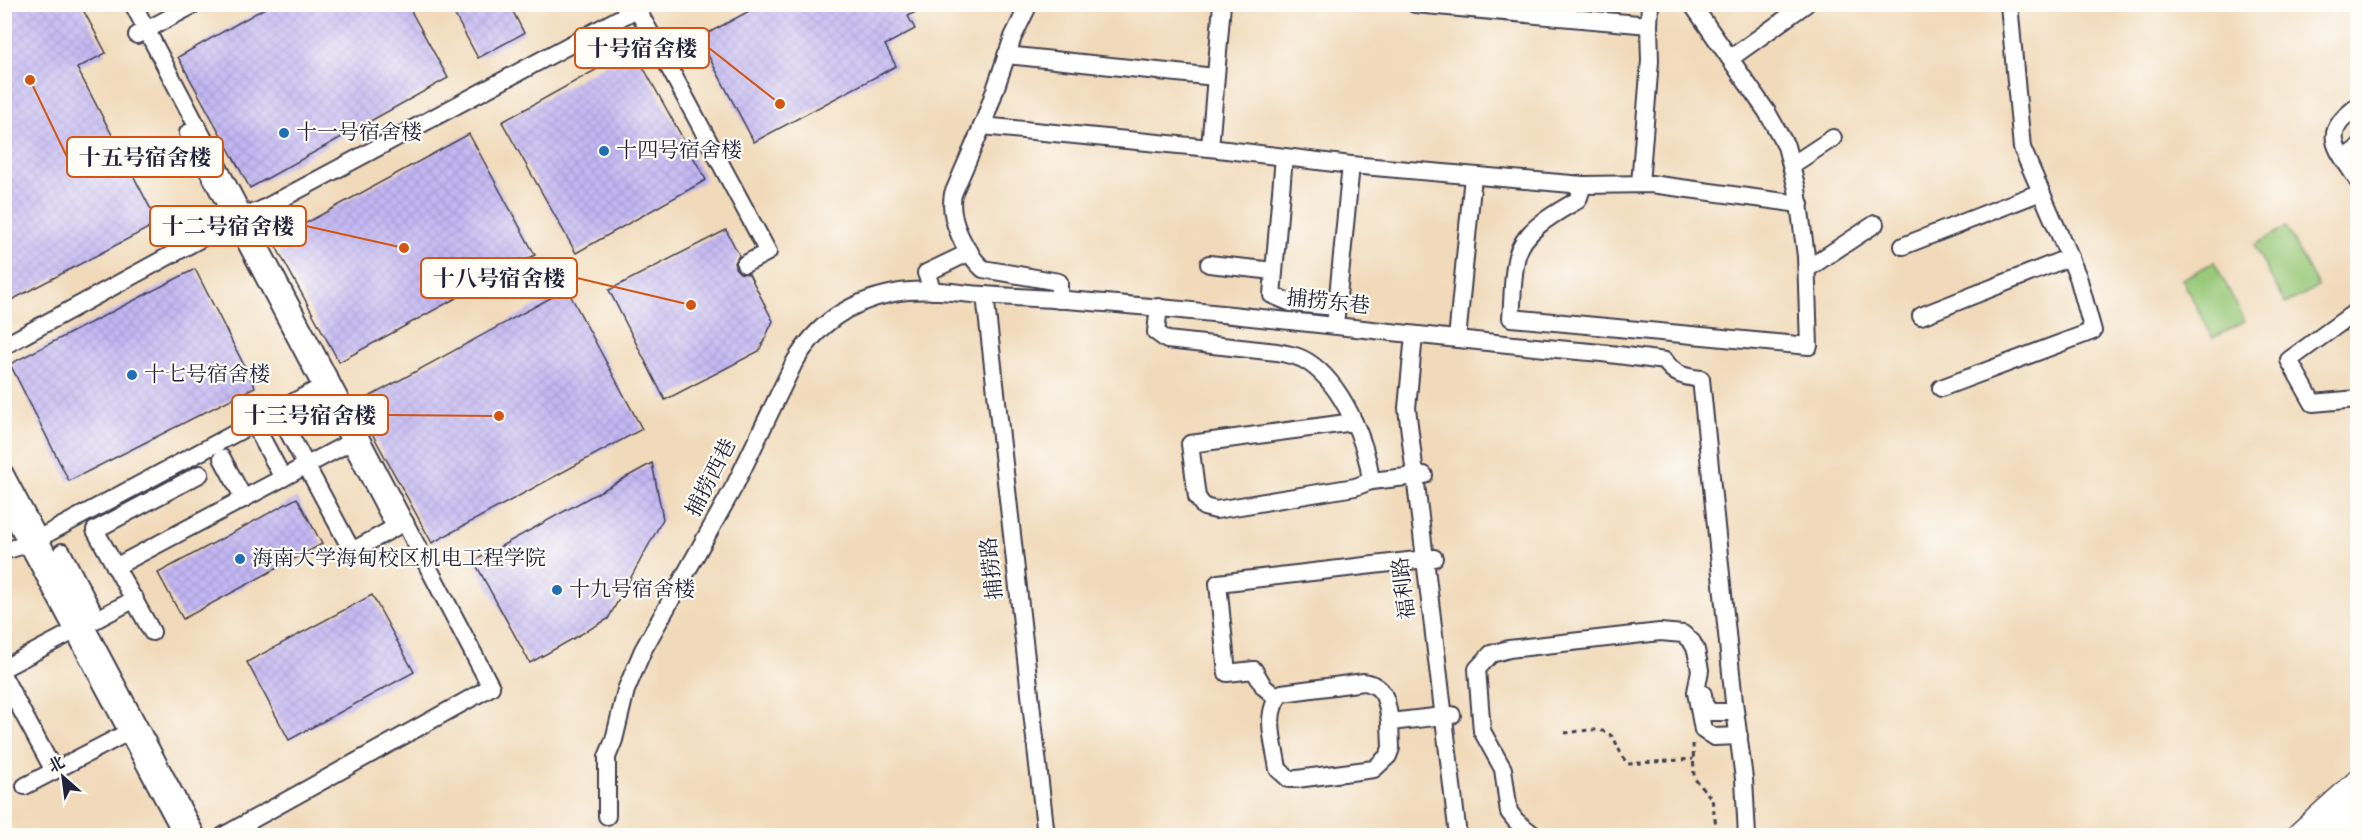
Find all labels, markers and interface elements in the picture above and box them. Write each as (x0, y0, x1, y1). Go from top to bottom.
callout: 十号宿舍楼 (575, 28, 709, 68)
text: 十号宿舍楼 (587, 35, 697, 66)
place label: 十一号宿舍楼 (296, 119, 422, 148)
marker: 十一号宿舍楼 (277, 126, 291, 140)
callout: 十五号宿舍楼 (67, 137, 223, 177)
place label: 十四号宿舍楼 (616, 137, 742, 166)
text: 十五号宿舍楼 (79, 144, 211, 175)
marker: 十四号宿舍楼 (597, 144, 611, 158)
callout: 十二号宿舍楼 (150, 206, 306, 246)
text: 十二号宿舍楼 (162, 213, 294, 244)
callout: 十八号宿舍楼 (421, 258, 577, 298)
text: 十八号宿舍楼 (433, 265, 565, 296)
street label: 捕捞东巷 (1285, 284, 1371, 322)
place label: 十七号宿舍楼 (144, 361, 270, 390)
marker: 十七号宿舍楼 (125, 368, 139, 382)
callout: 十三号宿舍楼 (232, 395, 388, 435)
text: 十三号宿舍楼 (244, 402, 376, 433)
street label: 捕捞西巷 (680, 434, 744, 522)
street label: 捕捞路 (975, 535, 1011, 601)
place label: 海南大学海甸校区机电工程学院 (252, 545, 546, 574)
marker: 海南大学海甸校区机电工程学院 (233, 552, 247, 566)
street label: 福利路 (1387, 555, 1423, 621)
place label: 十九号宿舍楼 (569, 576, 695, 605)
marker: 十九号宿舍楼 (550, 583, 564, 597)
north arrow (33, 747, 93, 807)
text: 北 (45, 752, 69, 779)

